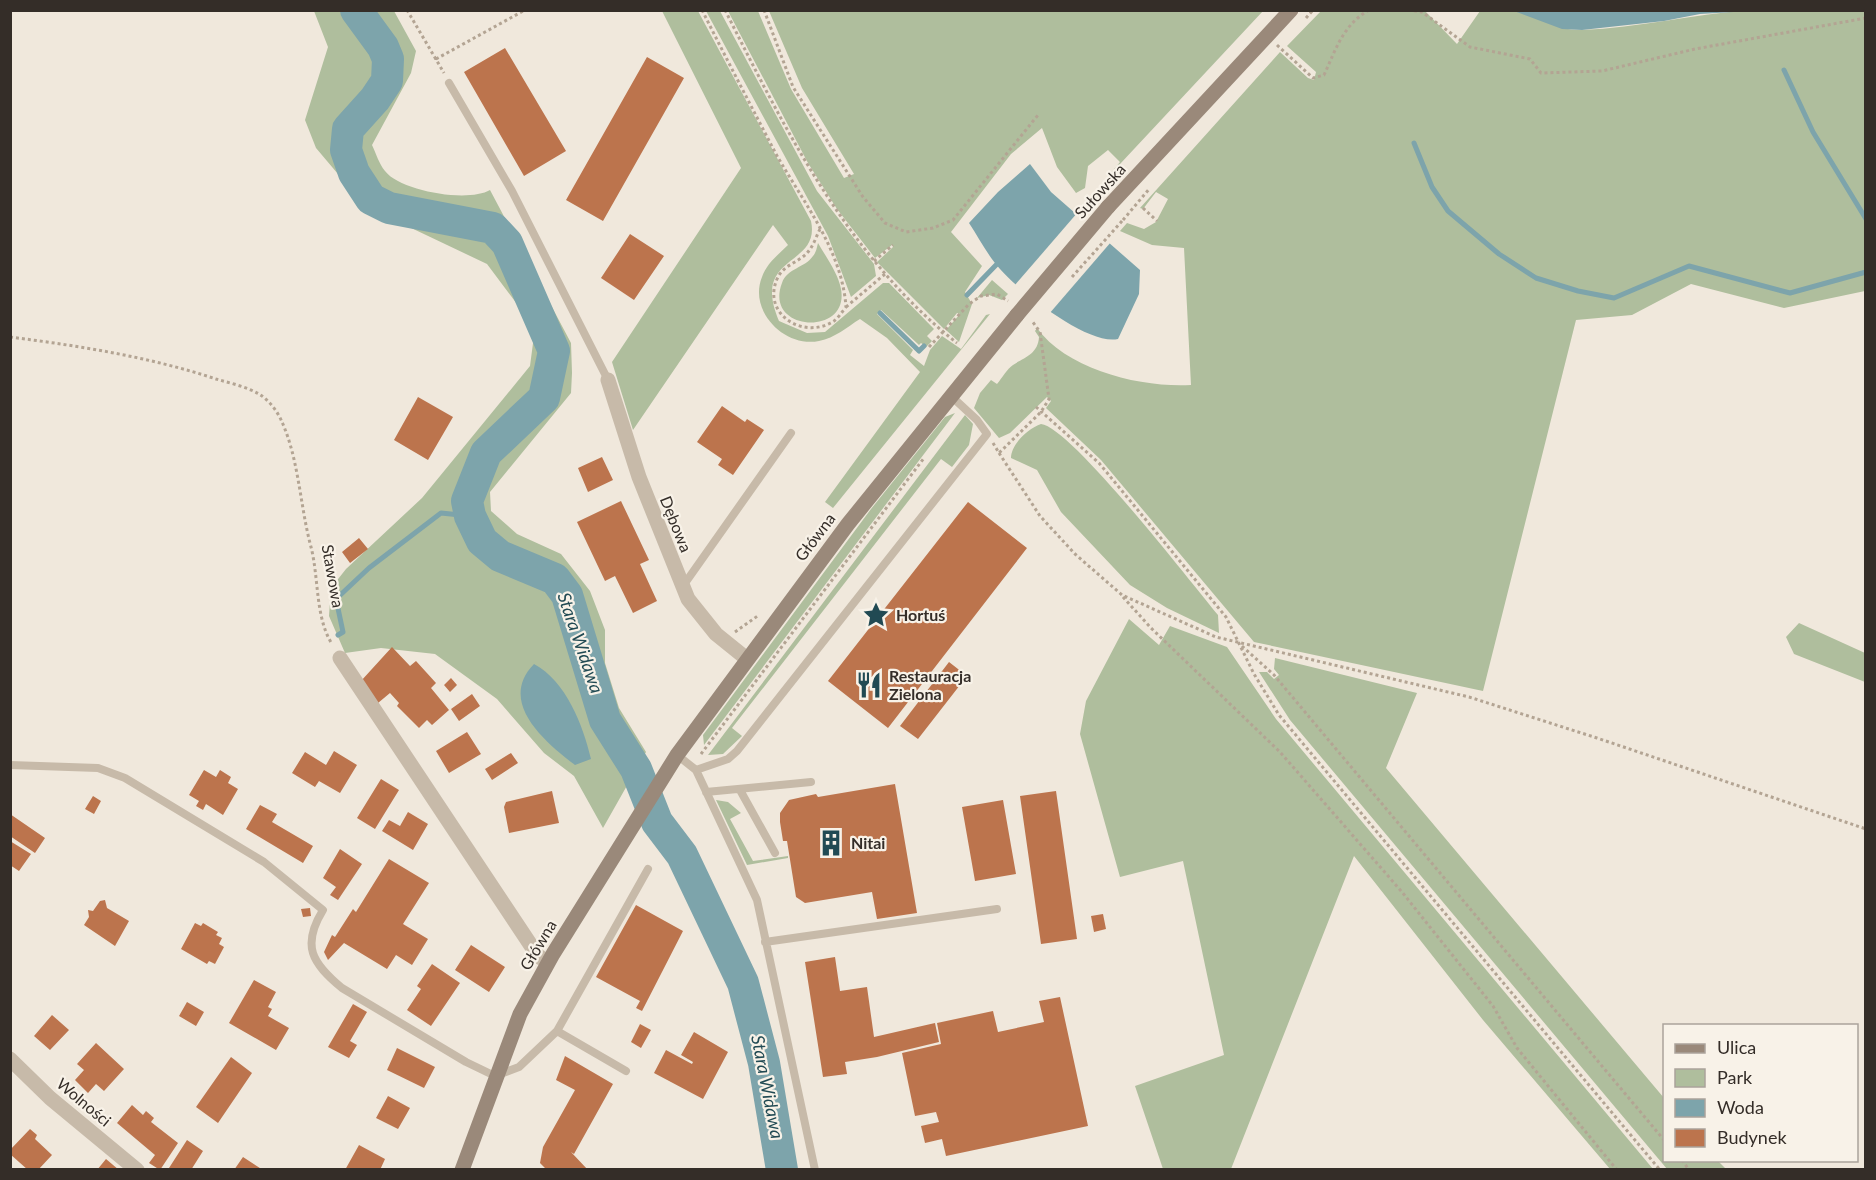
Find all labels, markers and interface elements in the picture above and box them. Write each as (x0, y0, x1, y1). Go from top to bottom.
street label: Sułowska (1070, 159, 1129, 222)
street label: Dębowa (657, 493, 696, 555)
street label: Główna (790, 509, 839, 564)
street label: Stawowa (319, 543, 348, 609)
water label: Stara Widawa (553, 589, 608, 696)
place icon: Hortuś (861, 600, 891, 630)
place label: Hortuś (896, 605, 945, 624)
place label: Restauracja Zielona (889, 666, 971, 703)
restaurant icon: Restauracja Zielona (854, 670, 884, 700)
building icon: Nitai (816, 828, 846, 858)
place label: Nitai (851, 833, 885, 852)
street label: Główna (515, 916, 560, 973)
legend (1663, 1024, 1858, 1162)
water label: Stara Widawa (747, 1033, 789, 1140)
text: Ulica (1717, 1036, 1756, 1058)
text: Park (1717, 1066, 1753, 1088)
street label: Wolności (53, 1073, 115, 1130)
text: Woda (1717, 1096, 1764, 1118)
text: Budynek (1717, 1126, 1787, 1148)

